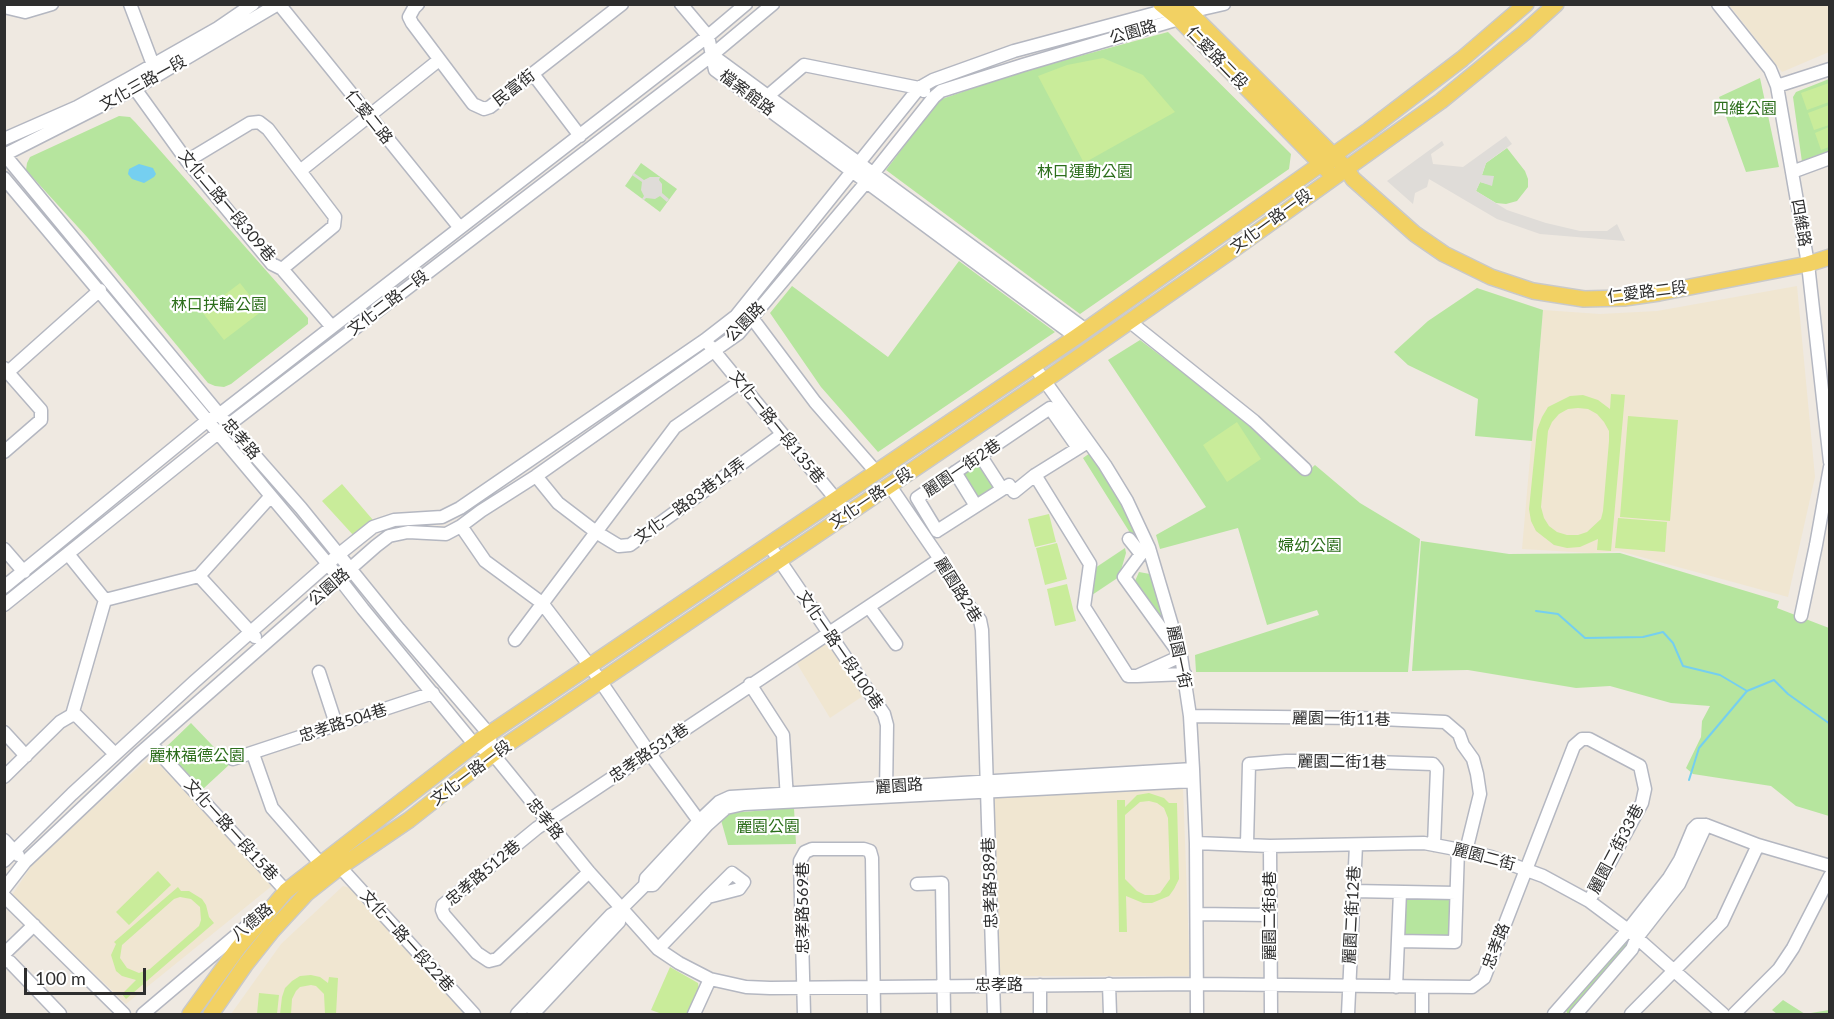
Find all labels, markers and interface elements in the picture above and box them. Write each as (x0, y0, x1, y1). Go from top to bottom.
street label: 公園路 (1107, 16, 1159, 48)
street label: 仁愛路二段 (1182, 23, 1252, 93)
street label: 文化三路一段 (96, 51, 190, 115)
street label: 民富街 (489, 66, 539, 110)
street label: 檔案館路 (716, 66, 778, 120)
street label: 仁愛二路 (341, 86, 397, 148)
park label: 四維公園 (1713, 99, 1777, 119)
street label: 文化二路一段309巷 (175, 146, 279, 266)
park label: 林口運動公園 (1037, 162, 1133, 182)
street label: 文化一路一段 (1227, 185, 1315, 257)
street label: 四維路 (1787, 198, 1815, 248)
street label: 文化二路一段 (344, 266, 432, 340)
street label: 仁愛路二段 (1606, 278, 1688, 306)
park label: 林口扶輪公園 (171, 295, 267, 315)
street label: 公園路 (721, 298, 769, 346)
street label: 文化一路一段135巷 (726, 367, 828, 487)
street label: 忠孝路 (218, 415, 264, 463)
street label: 麗園一街2巷 (920, 435, 1004, 501)
street label: 文化一路83巷14弄 (631, 454, 749, 548)
street label: 文化一路一段 (826, 463, 916, 533)
park label: 婦幼公園 (1278, 536, 1342, 556)
street label: 麗園路2巷 (930, 554, 986, 626)
street label: 公園路 (305, 564, 353, 610)
street label: 文化一路一段100巷 (793, 587, 887, 713)
street label: 麗園一街 (1163, 624, 1195, 690)
street label: 忠孝路504巷 (296, 700, 390, 746)
street label: 麗園一街11巷 (1292, 709, 1390, 729)
street label: 忠孝路531巷 (606, 719, 692, 787)
street label: 文化一路一段 (427, 736, 515, 810)
park label: 麗林福德公園 (149, 746, 245, 766)
street label: 麗園二街1巷 (1297, 752, 1387, 772)
street label: 文化一路一段15巷 (180, 775, 282, 885)
street label: 麗園路 (874, 775, 924, 797)
street label: 忠孝路 (522, 794, 568, 844)
street label: 麗園二街33巷 (1584, 801, 1648, 897)
park label: 麗園公園 (736, 817, 800, 837)
street label: 忠孝路512巷 (442, 836, 524, 910)
street label: 忠孝路589巷 (979, 837, 1001, 929)
street label: 麗園二街 (1451, 839, 1517, 875)
street label: 忠孝路569巷 (793, 862, 813, 954)
street label: 麗園二街12巷 (1340, 865, 1364, 965)
street label: 麗園二街8巷 (1260, 871, 1280, 961)
street label: 文化一路一段22巷 (356, 886, 458, 996)
street label: 八德路 (227, 899, 277, 945)
street label: 忠孝路 (1478, 920, 1514, 972)
scale bar (27, 956, 148, 994)
text: 100 m (35, 967, 86, 989)
street label: 忠孝路 (975, 975, 1023, 995)

